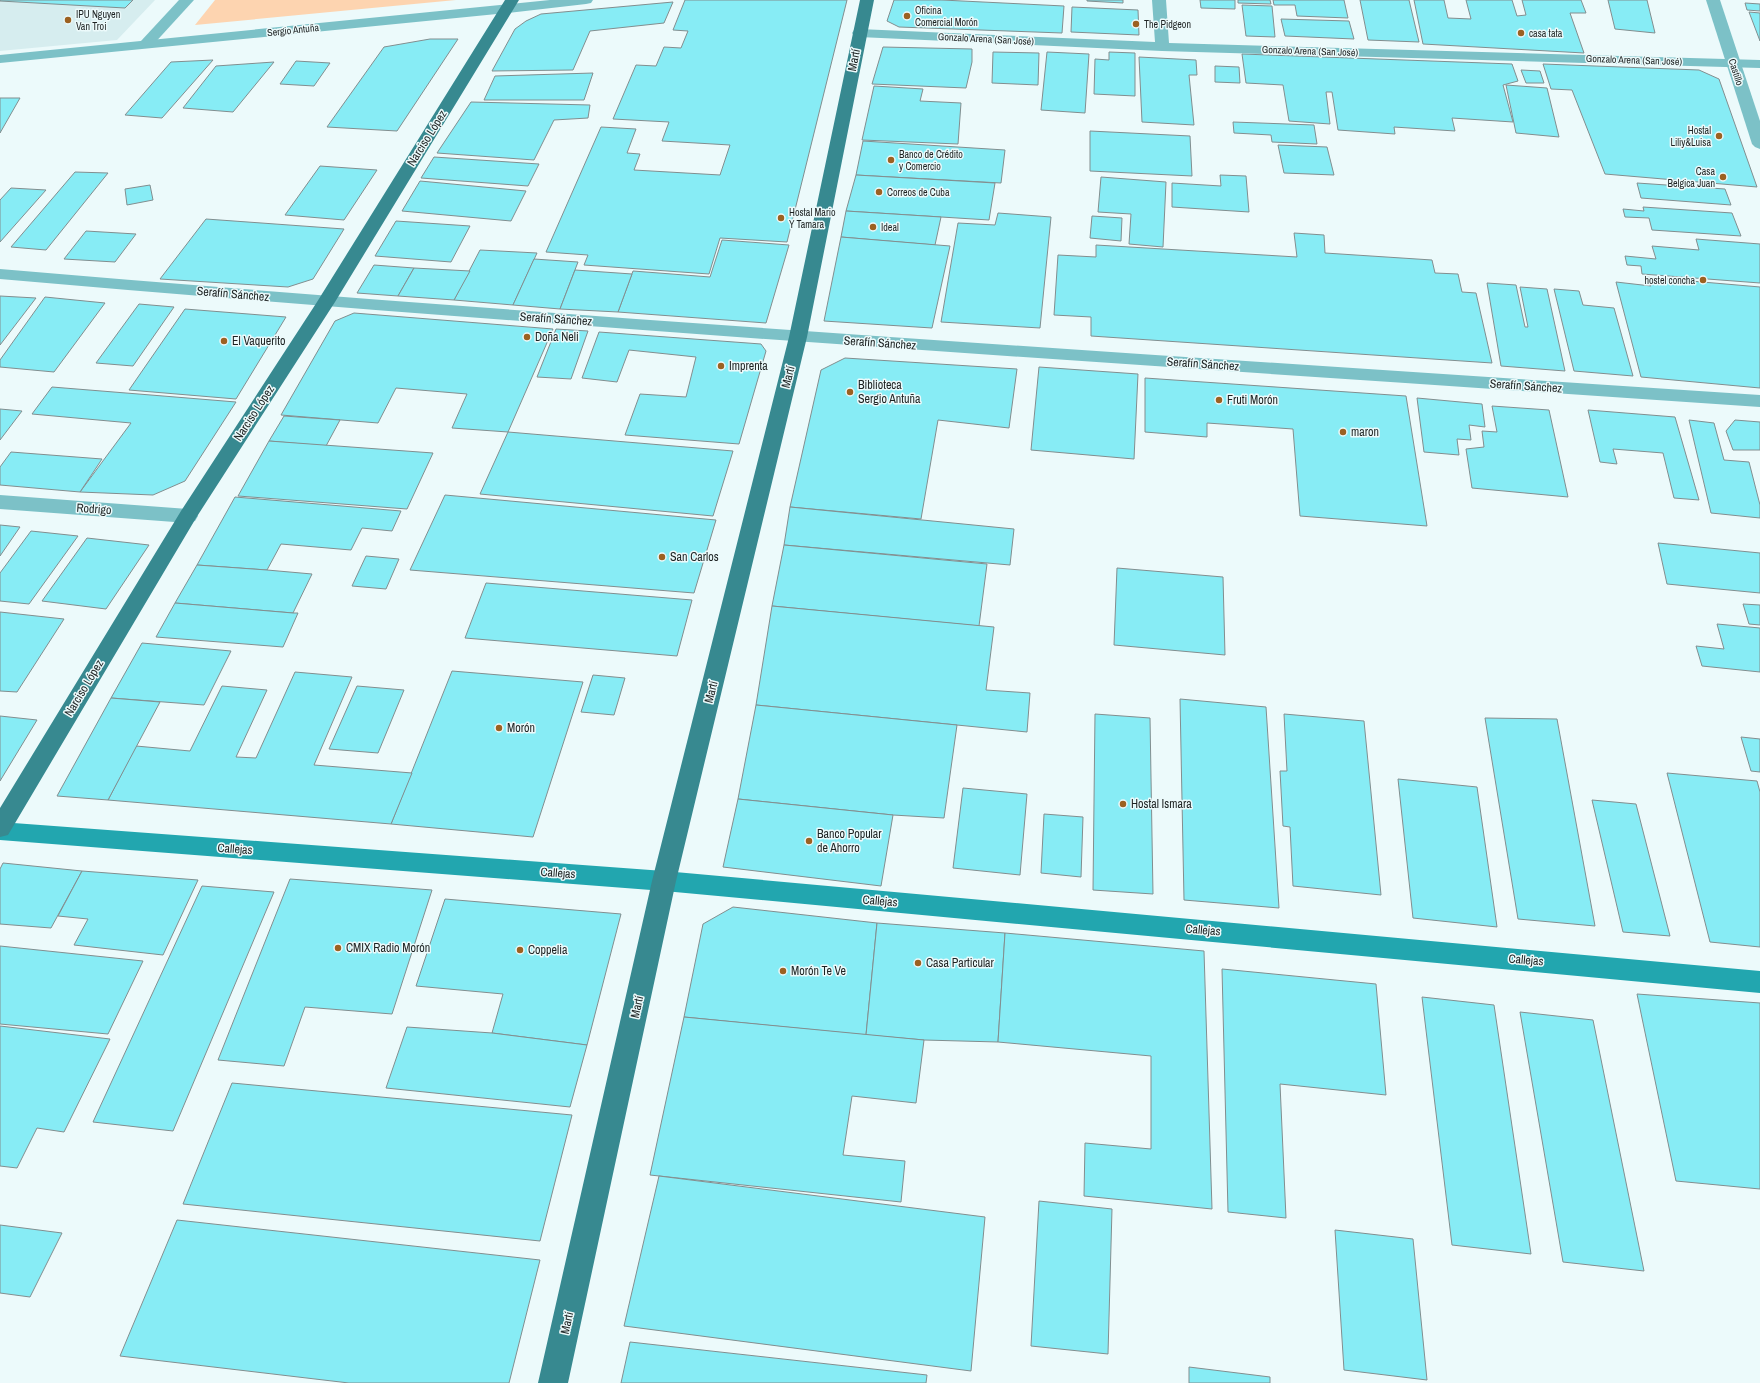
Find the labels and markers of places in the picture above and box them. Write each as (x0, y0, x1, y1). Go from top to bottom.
place label: Oficina Comercial Morón (915, 4, 978, 29)
place label: IPU Nguyen Van Troi (76, 8, 120, 33)
marker: Oficina Comercial Morón (902, 11, 912, 21)
marker: IPU Nguyen Van Troi (63, 15, 73, 25)
place label: The Pidgeon (1144, 18, 1191, 31)
marker: The Pidgeon (1131, 19, 1141, 29)
place label: casa tata (1529, 27, 1563, 40)
marker: casa tata (1516, 28, 1526, 38)
place label: Hostal Liliy&Luisa (1670, 124, 1711, 149)
marker: Hostal Liliy&Luisa (1714, 131, 1724, 141)
place label: Banco de Crédito y Comercio (899, 148, 963, 173)
marker: Banco de Crédito y Comercio (886, 155, 896, 165)
place label: Casa Belgica Juan (1668, 165, 1715, 190)
marker: Casa Belgica Juan (1718, 172, 1728, 182)
place label: Correos de Cuba (887, 186, 950, 199)
marker: Correos de Cuba (874, 187, 884, 197)
place label: Hostal Mario Y Tamara (789, 206, 836, 231)
marker: Hostal Mario Y Tamara (776, 213, 786, 223)
place label: Ideal (881, 221, 899, 234)
marker: Ideal (868, 222, 878, 232)
place label: hostel concha (1644, 274, 1695, 287)
marker: hostel concha (1698, 275, 1708, 285)
place label: Doña Neli (535, 329, 579, 345)
marker: Doña Neli (522, 332, 532, 342)
place label: El Vaquerito (232, 333, 285, 349)
marker: El Vaquerito (219, 336, 229, 346)
place label: Imprenta (729, 358, 768, 374)
marker: Imprenta (716, 361, 726, 371)
place label: Biblioteca Sergio Antuña (858, 377, 921, 407)
marker: Biblioteca Sergio Antuña (845, 387, 855, 397)
place label: Fruti Morón (1227, 392, 1278, 408)
marker: Fruti Morón (1214, 395, 1224, 405)
place label: maron (1351, 424, 1379, 440)
marker: maron (1338, 427, 1348, 437)
place label: San Carlos (670, 549, 719, 565)
marker: San Carlos (657, 552, 667, 562)
place label: Morón (507, 720, 535, 736)
marker: Morón (494, 723, 504, 733)
place label: Hostal Ismara (1131, 796, 1192, 812)
marker: Hostal Ismara (1118, 799, 1128, 809)
place label: Banco Popular de Ahorro (817, 826, 882, 856)
marker: Banco Popular de Ahorro (804, 836, 814, 846)
place label: CMIX Radio Morón (346, 940, 430, 956)
place label: Coppelia (528, 942, 568, 958)
marker: CMIX Radio Morón (333, 943, 343, 953)
marker: Coppelia (515, 945, 525, 955)
place label: Casa Particular (926, 955, 995, 971)
marker: Casa Particular (913, 958, 923, 968)
place label: Morón Te Ve (791, 963, 846, 979)
marker: Morón Te Ve (778, 966, 788, 976)

